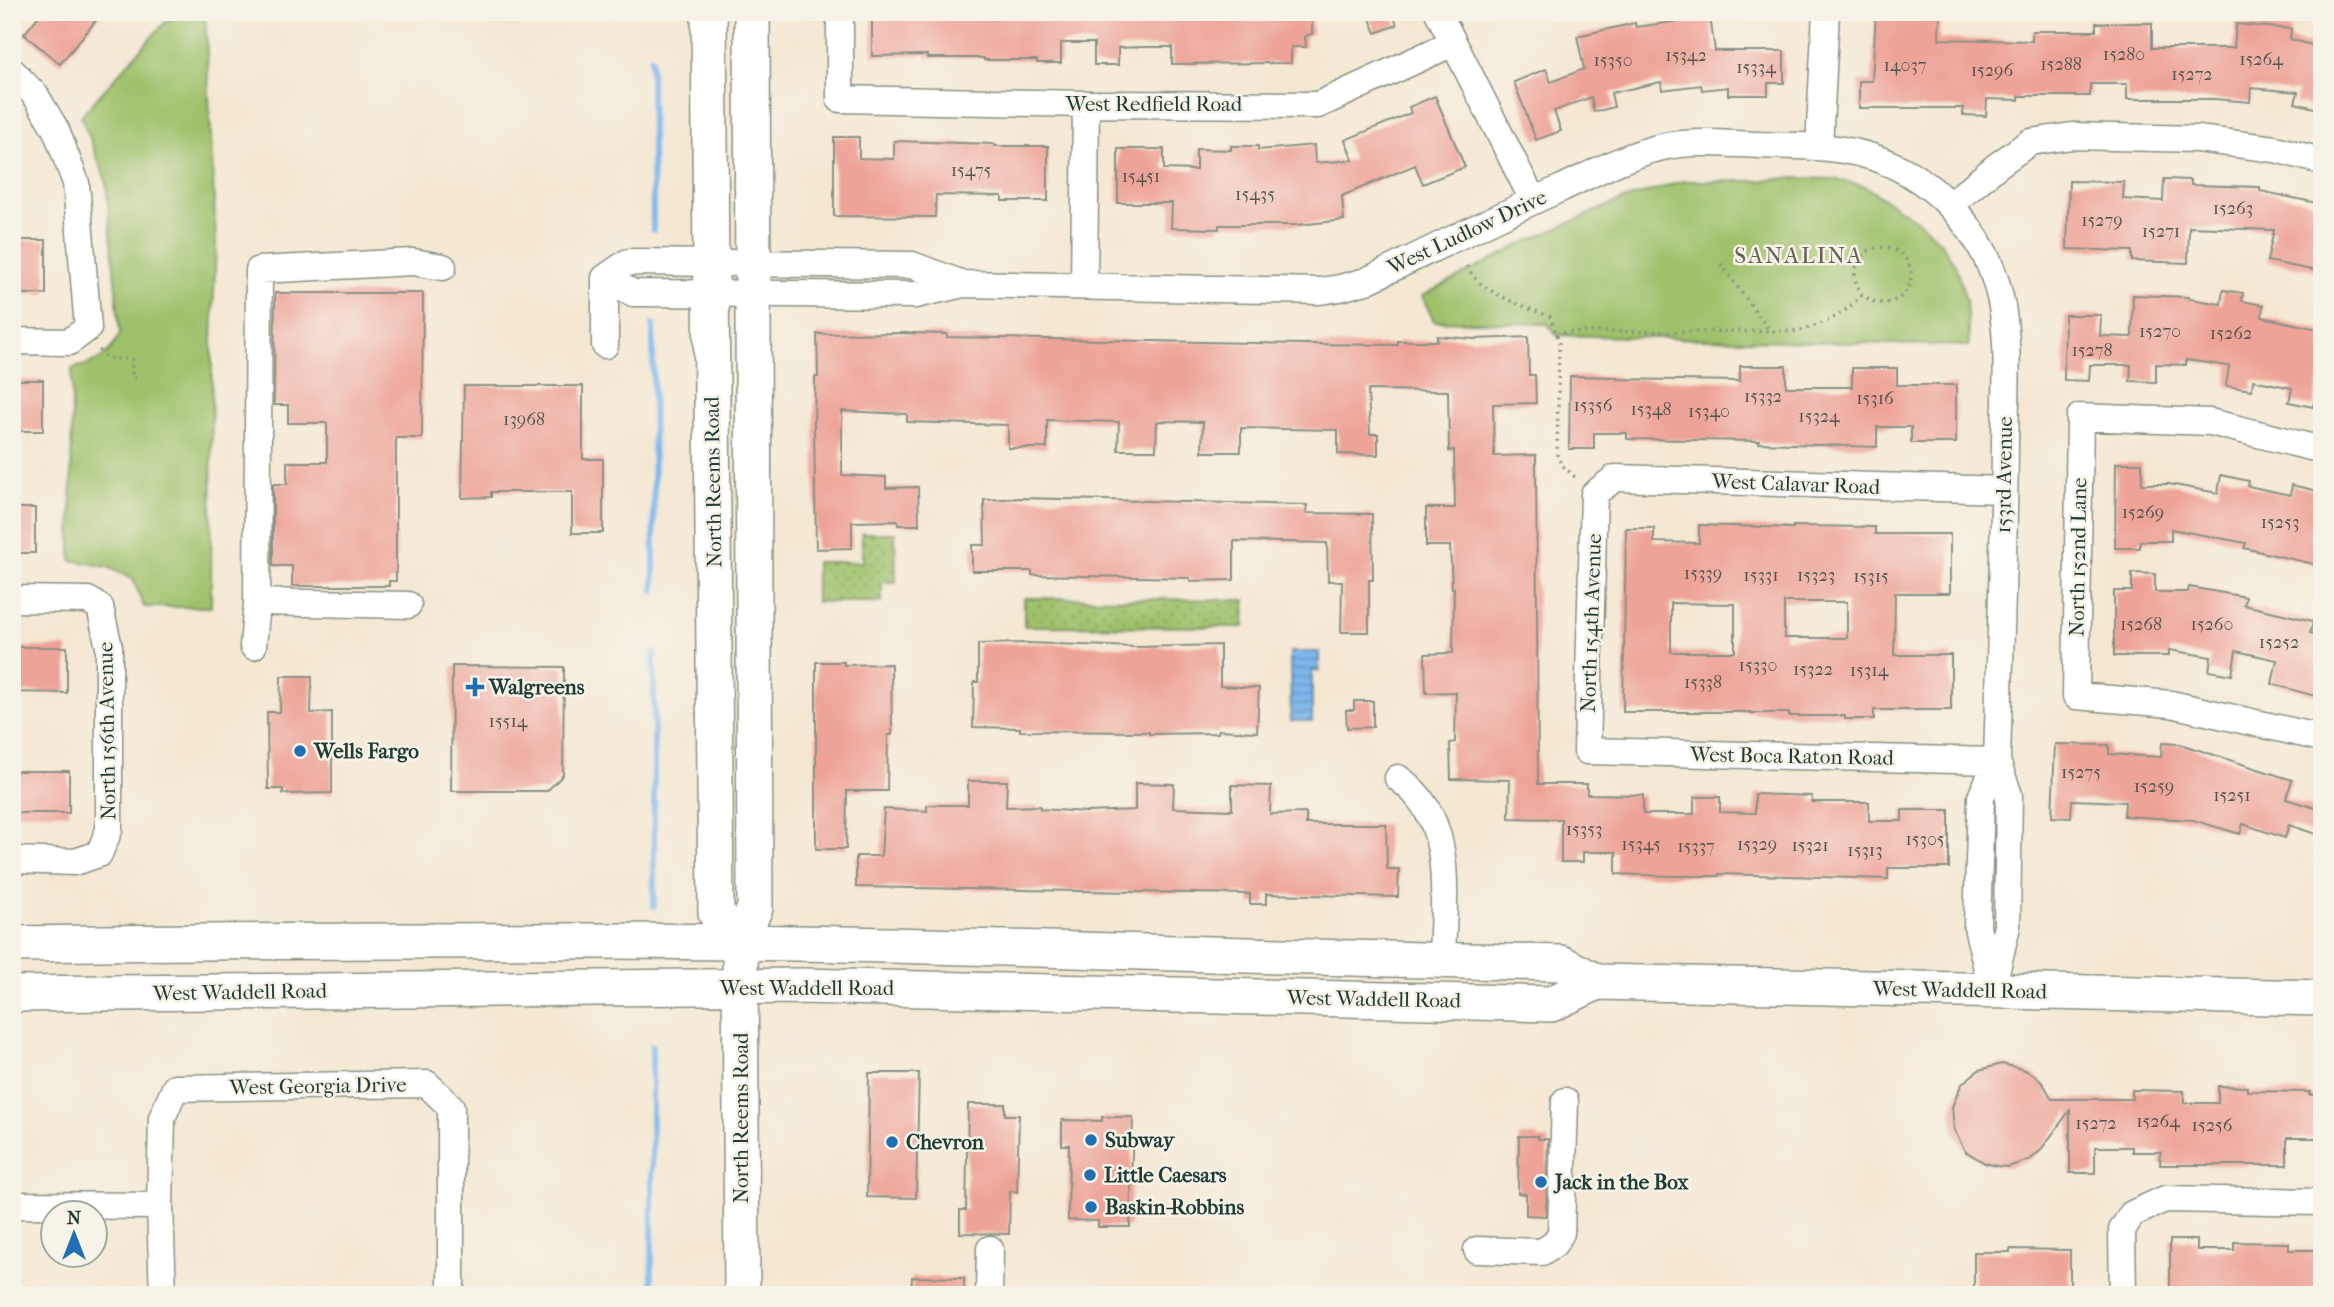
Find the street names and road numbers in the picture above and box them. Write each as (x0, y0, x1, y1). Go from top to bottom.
street label: West Redfield Road (1065, 92, 1243, 116)
street label: West Ludlow Drive (1383, 185, 1550, 280)
street label: North Reems Road (699, 396, 726, 568)
street label: 153rd Avenue (1991, 416, 2017, 534)
street label: West Calavar Road (1710, 469, 1881, 499)
street label: North 152nd Lane (2065, 477, 2091, 637)
street label: North 154th Avenue (1576, 533, 1606, 713)
street label: North 156th Avenue (93, 642, 121, 820)
street label: West Boca Raton Road (1689, 742, 1895, 770)
street label: West Waddell Road (719, 976, 895, 1000)
street label: West Waddell Road (1872, 976, 2048, 1004)
street label: West Waddell Road (152, 978, 328, 1006)
street label: West Waddell Road (1286, 985, 1462, 1013)
street label: North Reems Road (729, 1032, 753, 1204)
street label: West Georgia Drive (228, 1072, 407, 1100)

